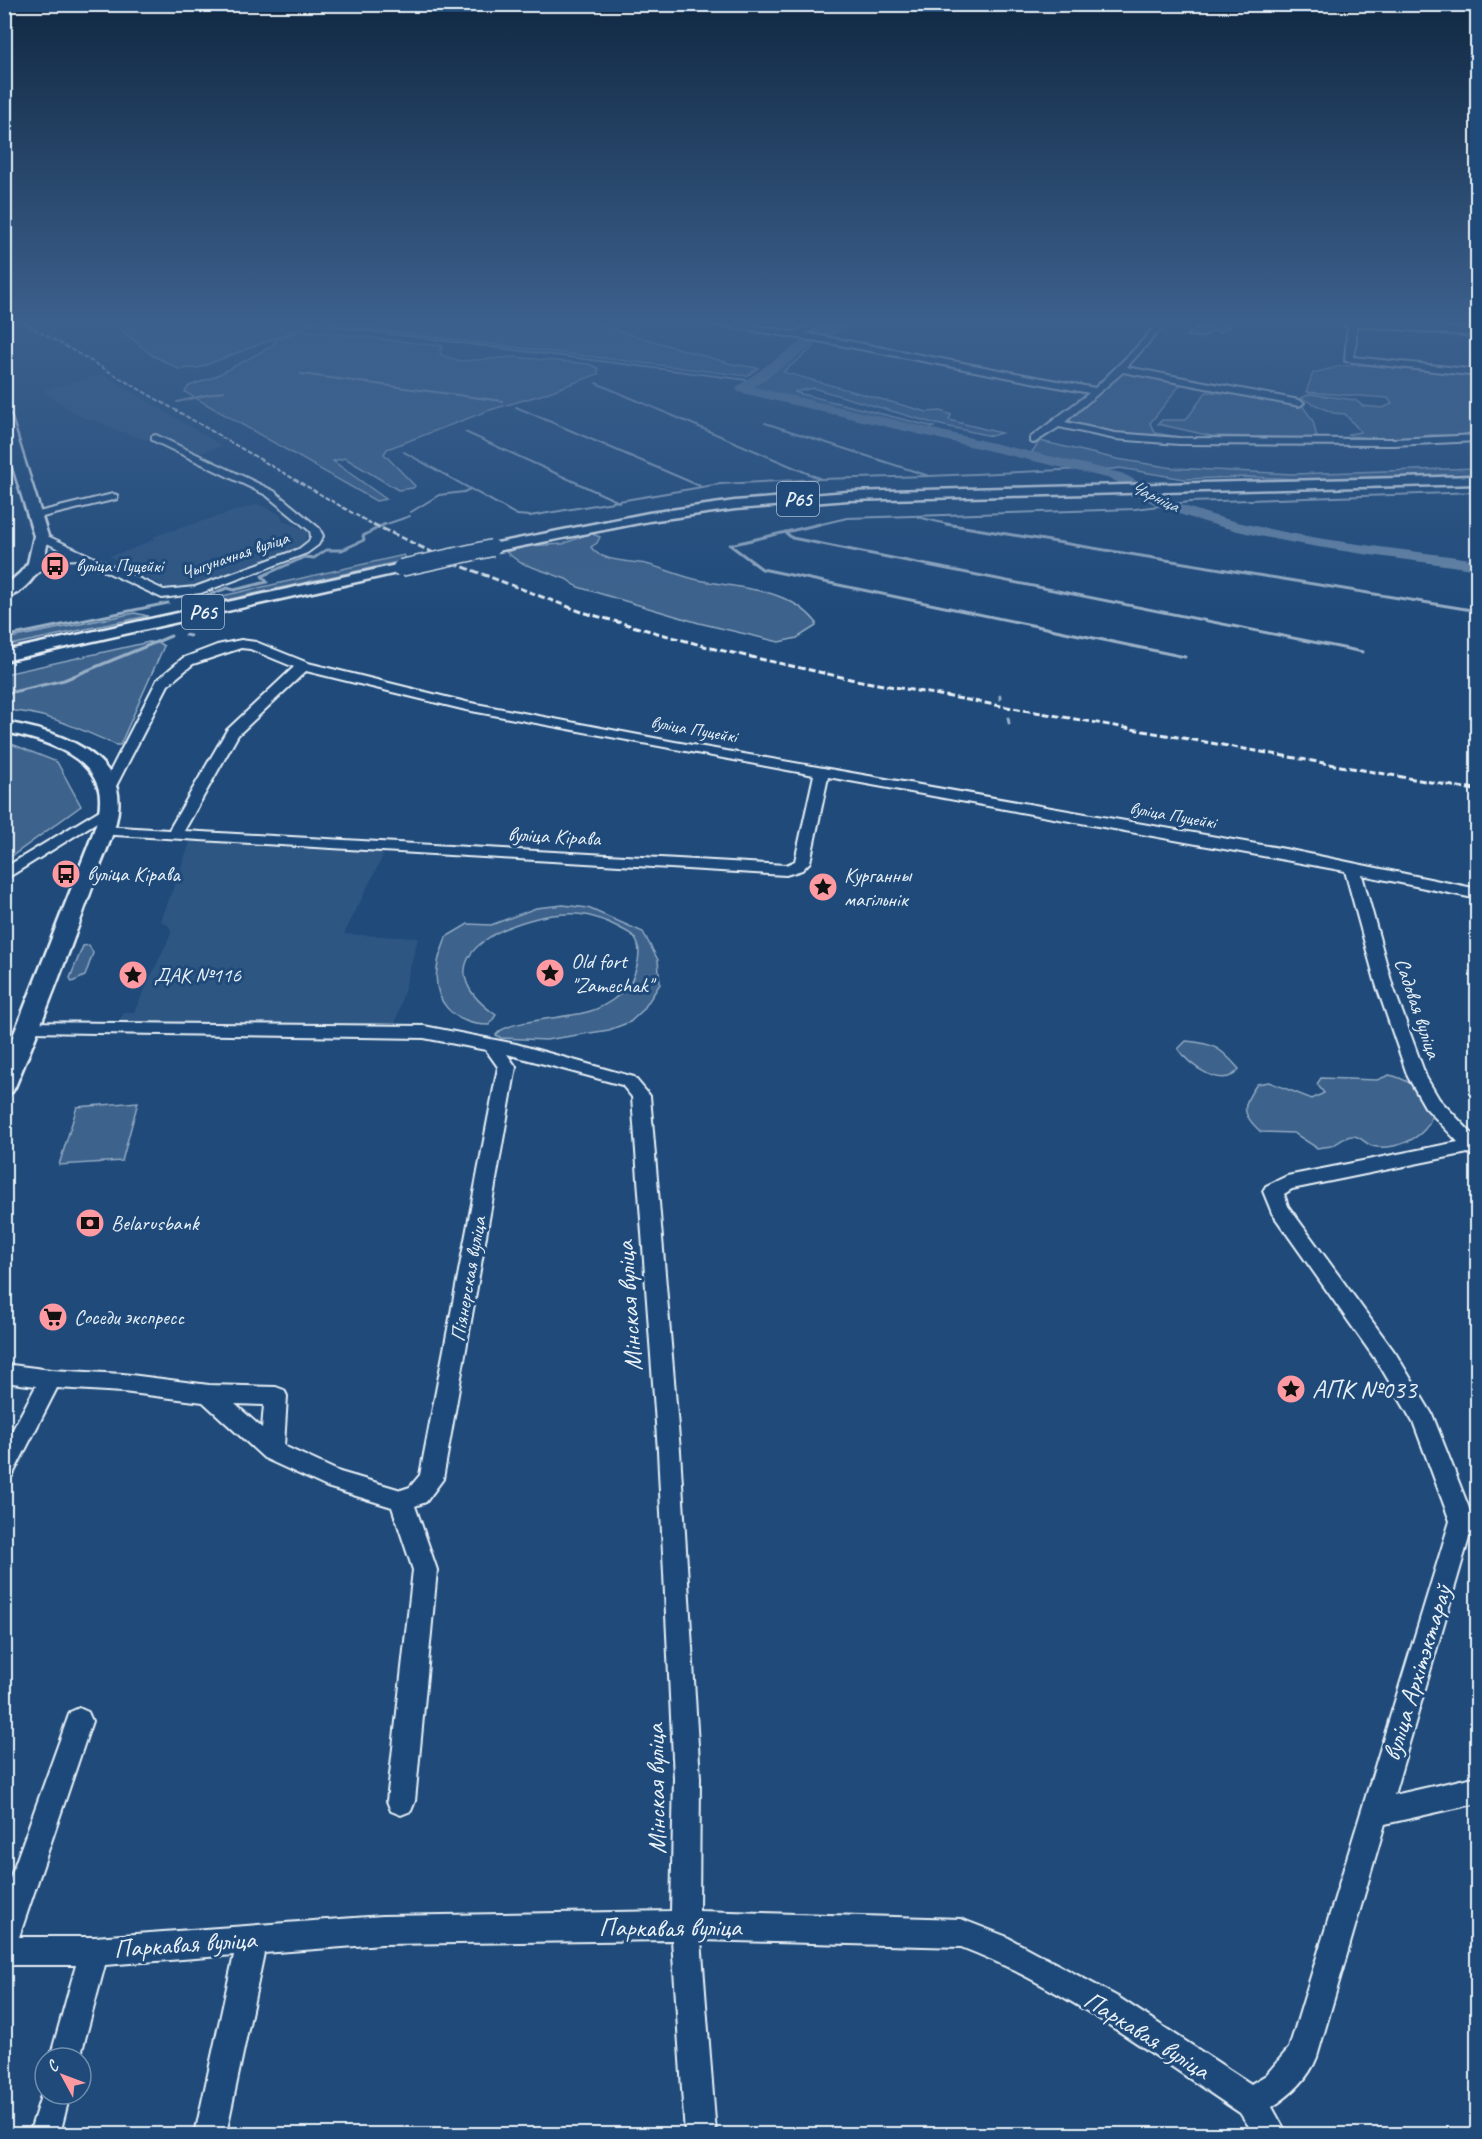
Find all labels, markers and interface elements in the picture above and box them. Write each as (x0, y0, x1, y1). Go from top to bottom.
water label: Чарніца (1128, 475, 1184, 517)
road number: Р65 (777, 482, 819, 516)
street label: Чыгуначная вуліца (178, 526, 293, 584)
bus stop icon: вуліца Пуцейкі (39, 550, 71, 582)
place label: вуліца Пуцейкі (76, 555, 166, 577)
road number: Р65 (182, 595, 224, 629)
street label: вуліца Пуцейкі (649, 711, 741, 748)
street label: вуліца Пуцейкі (1128, 797, 1220, 834)
street label: вуліца Кірава (507, 821, 602, 851)
bus stop icon: вуліца Кірава (50, 858, 82, 890)
place label: вуліца Кірава (87, 861, 181, 887)
place label: Курганны магільнік (844, 862, 913, 912)
place icon: Курганны магільнік (807, 871, 839, 903)
place label: Old fort "Zamechak" (571, 948, 656, 998)
street label: Садовая вуліца (1389, 954, 1448, 1063)
place icon: Old fort "Zamechak" (534, 957, 566, 989)
place icon: ДАК №116 (117, 959, 149, 991)
place label: ДАК №116 (154, 962, 241, 988)
bank icon: Belarusbank (74, 1207, 106, 1239)
place label: Belarusbank (111, 1210, 200, 1236)
street label: Піянерская вуліца (444, 1213, 492, 1343)
street label: Мінская вуліца (608, 1238, 650, 1372)
supermarket icon: Соседи экспресс (37, 1301, 69, 1333)
place label: Соседи экспресс (74, 1304, 185, 1330)
place icon: АПК №033 (1275, 1373, 1307, 1405)
place label: АПК №033 (1312, 1373, 1419, 1406)
street label: вуліца Архітэктараў (1375, 1579, 1460, 1765)
street label: Мінская вуліца (638, 1722, 674, 1854)
street label: Паркавая вуліца (599, 1911, 743, 1944)
street label: Паркавая вуліца (113, 1922, 259, 1965)
street label: Паркавая вуліца (1078, 1983, 1218, 2088)
north arrow (33, 2046, 93, 2106)
text: С (42, 2056, 64, 2076)

